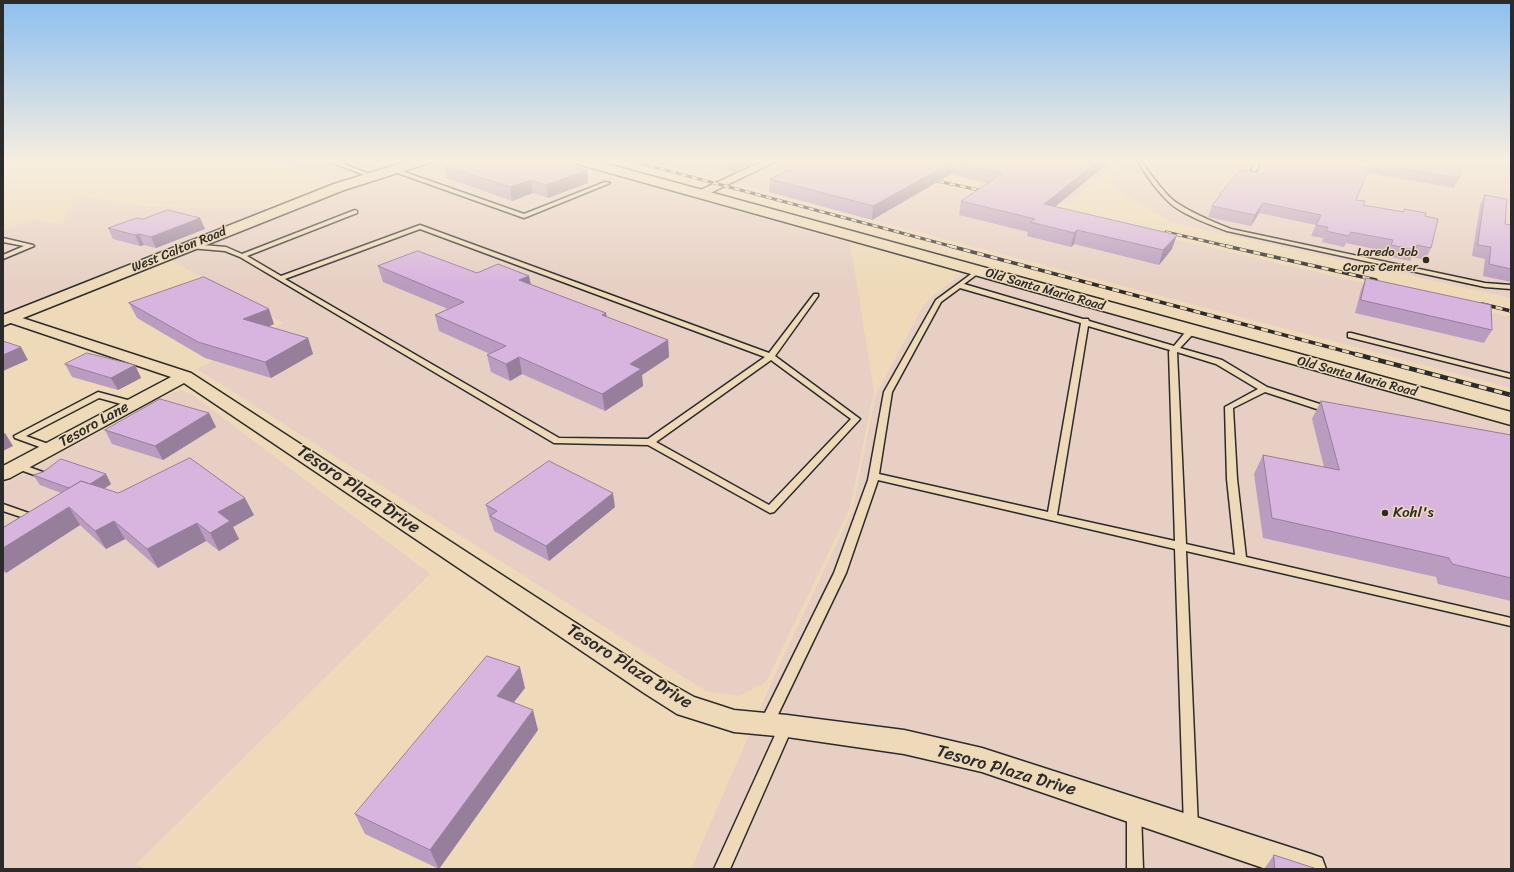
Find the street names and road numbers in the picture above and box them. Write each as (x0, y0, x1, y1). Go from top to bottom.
street label: West Calton Road (129, 224, 229, 276)
street label: Old Santa Maria Road (984, 265, 1106, 315)
street label: Old Santa Maria Road (1295, 353, 1419, 401)
street label: Tesoro Lane (56, 398, 132, 452)
street label: Tesoro Plaza Drive (292, 441, 424, 539)
street label: Tesoro Plaza Drive (562, 620, 696, 714)
street label: Tesoro Plaza Drive (934, 741, 1078, 801)

